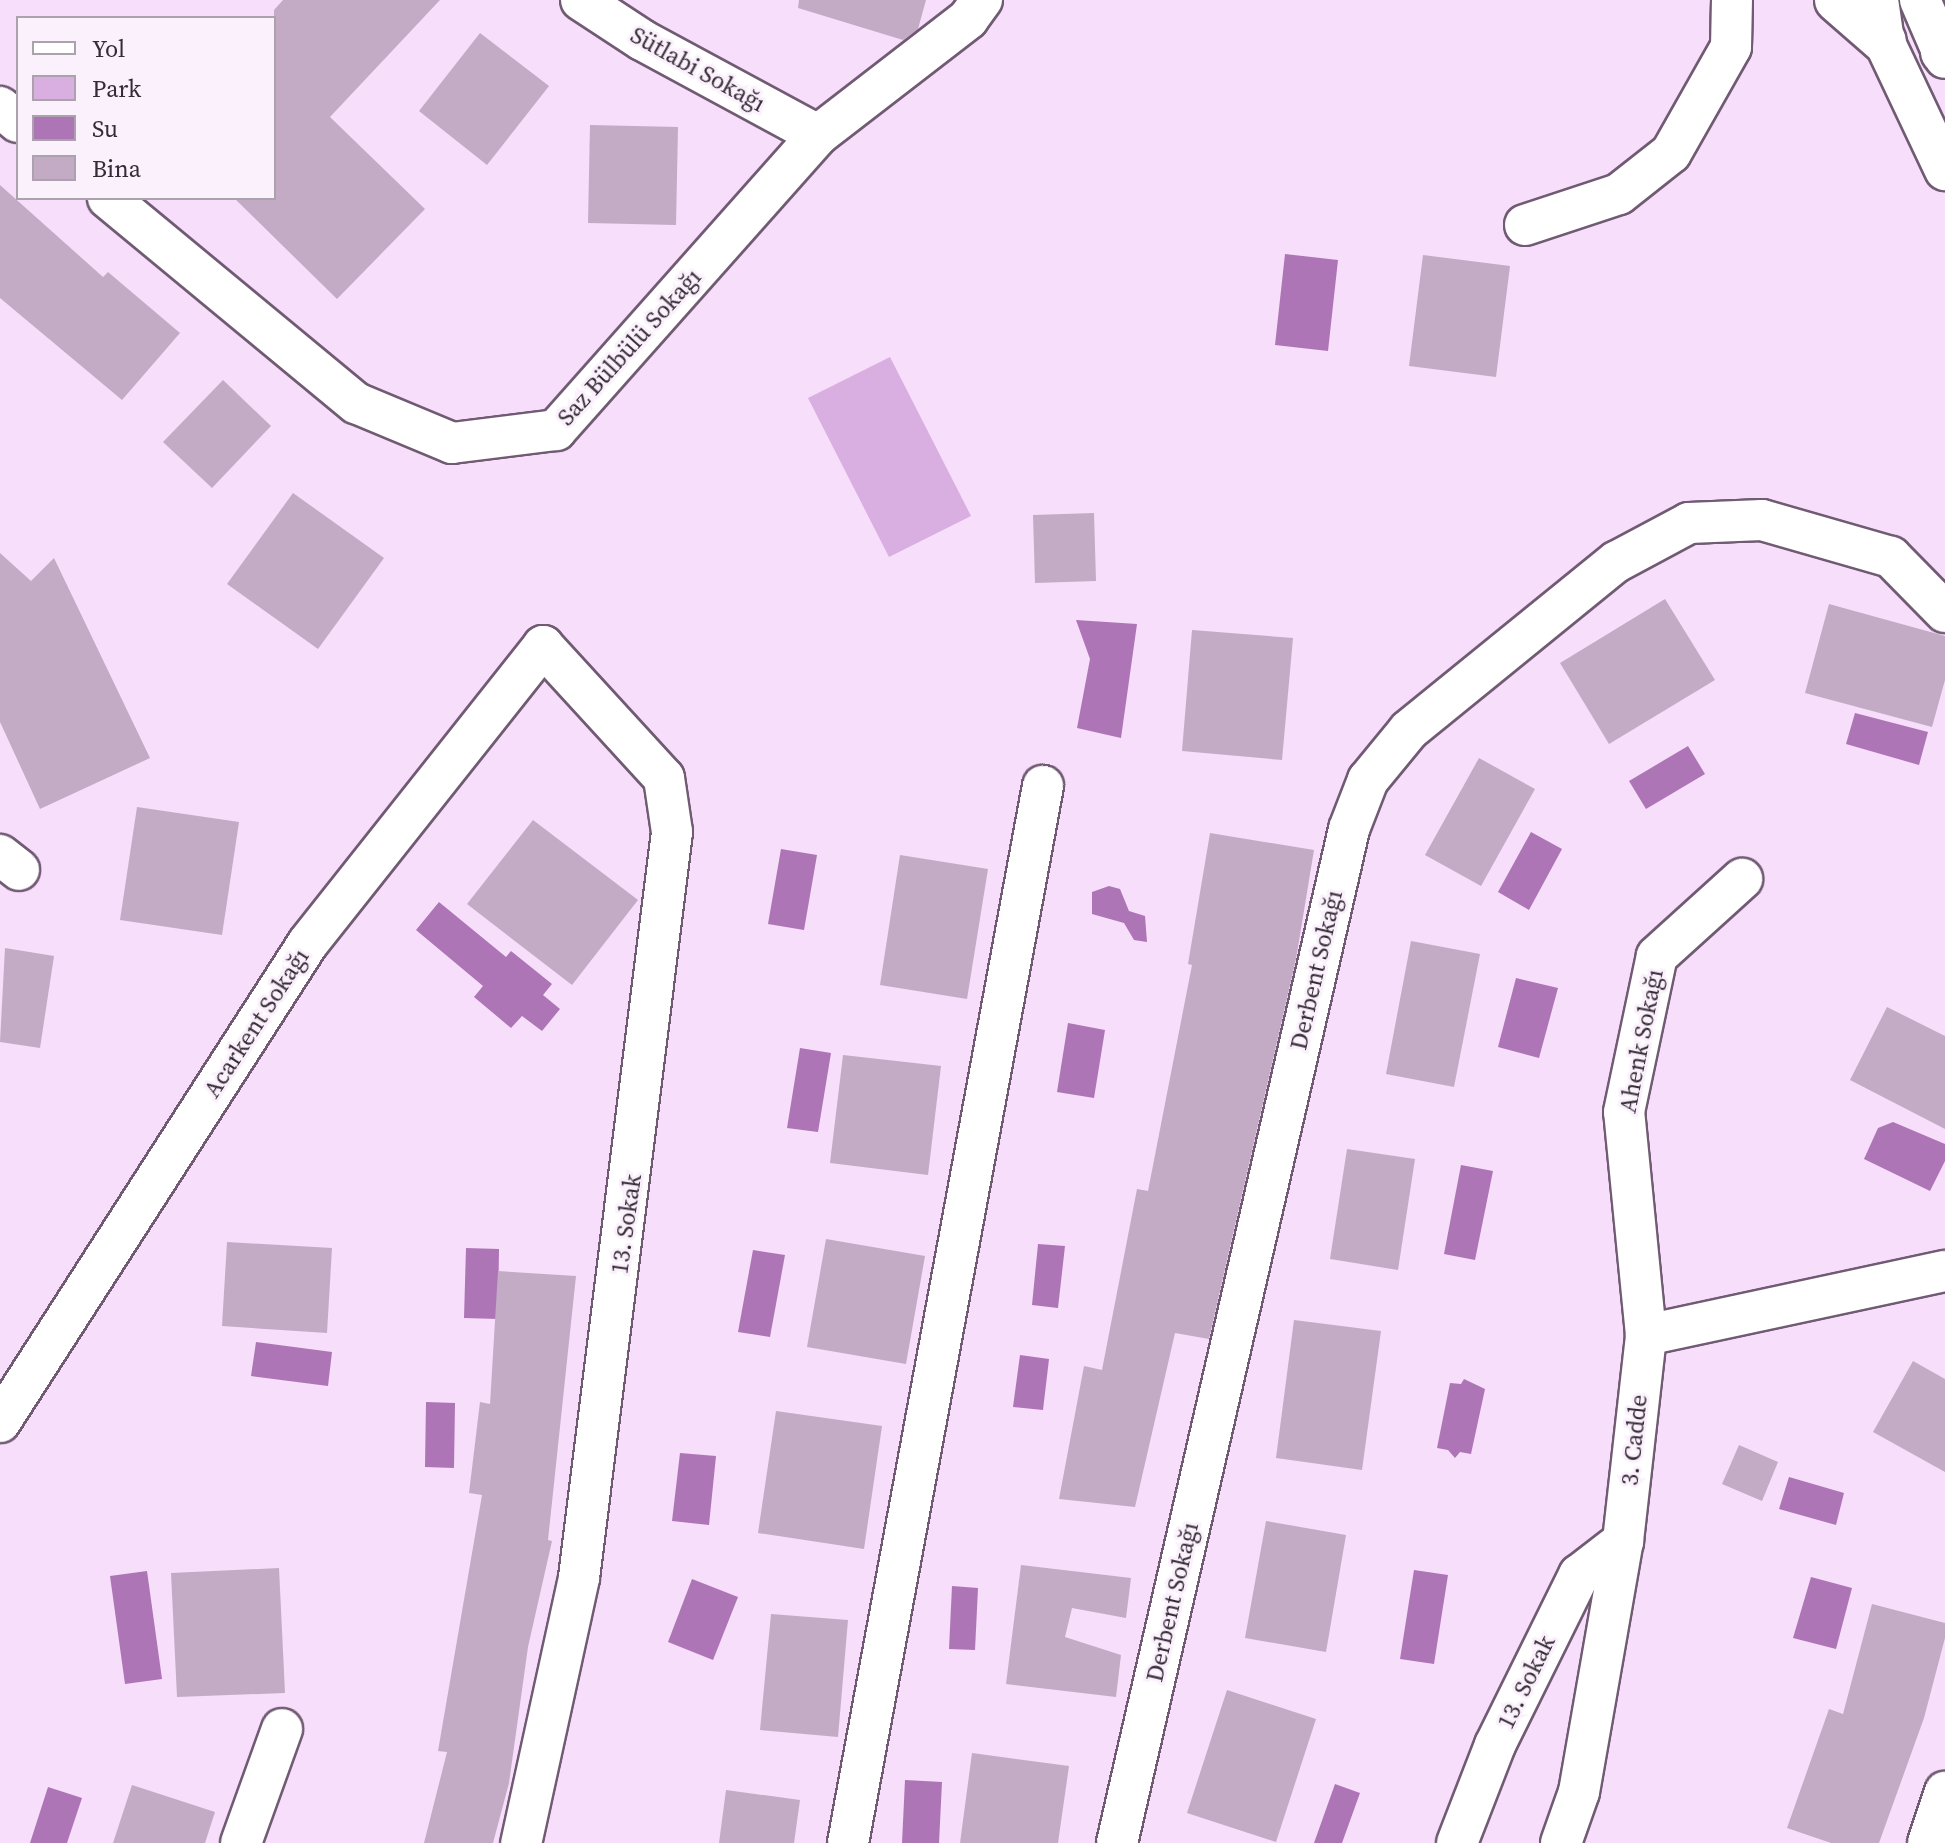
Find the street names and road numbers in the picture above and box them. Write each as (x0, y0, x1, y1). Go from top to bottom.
street label: Sütlabi Sokağı (626, 20, 770, 118)
street label: Saz Bülbülü Sokağı (551, 263, 707, 431)
street label: Derbent Sokağı (1284, 887, 1348, 1053)
street label: Acarkent Sokağı (197, 943, 315, 1103)
street label: Ahenk Sokağı (1613, 967, 1669, 1115)
street label: 13. Sokak (605, 1172, 647, 1276)
street label: 3. Cadde (1615, 1393, 1653, 1487)
street label: Derbent Sokağı (1140, 1519, 1204, 1685)
street label: 13. Sokak (1491, 1631, 1561, 1733)

